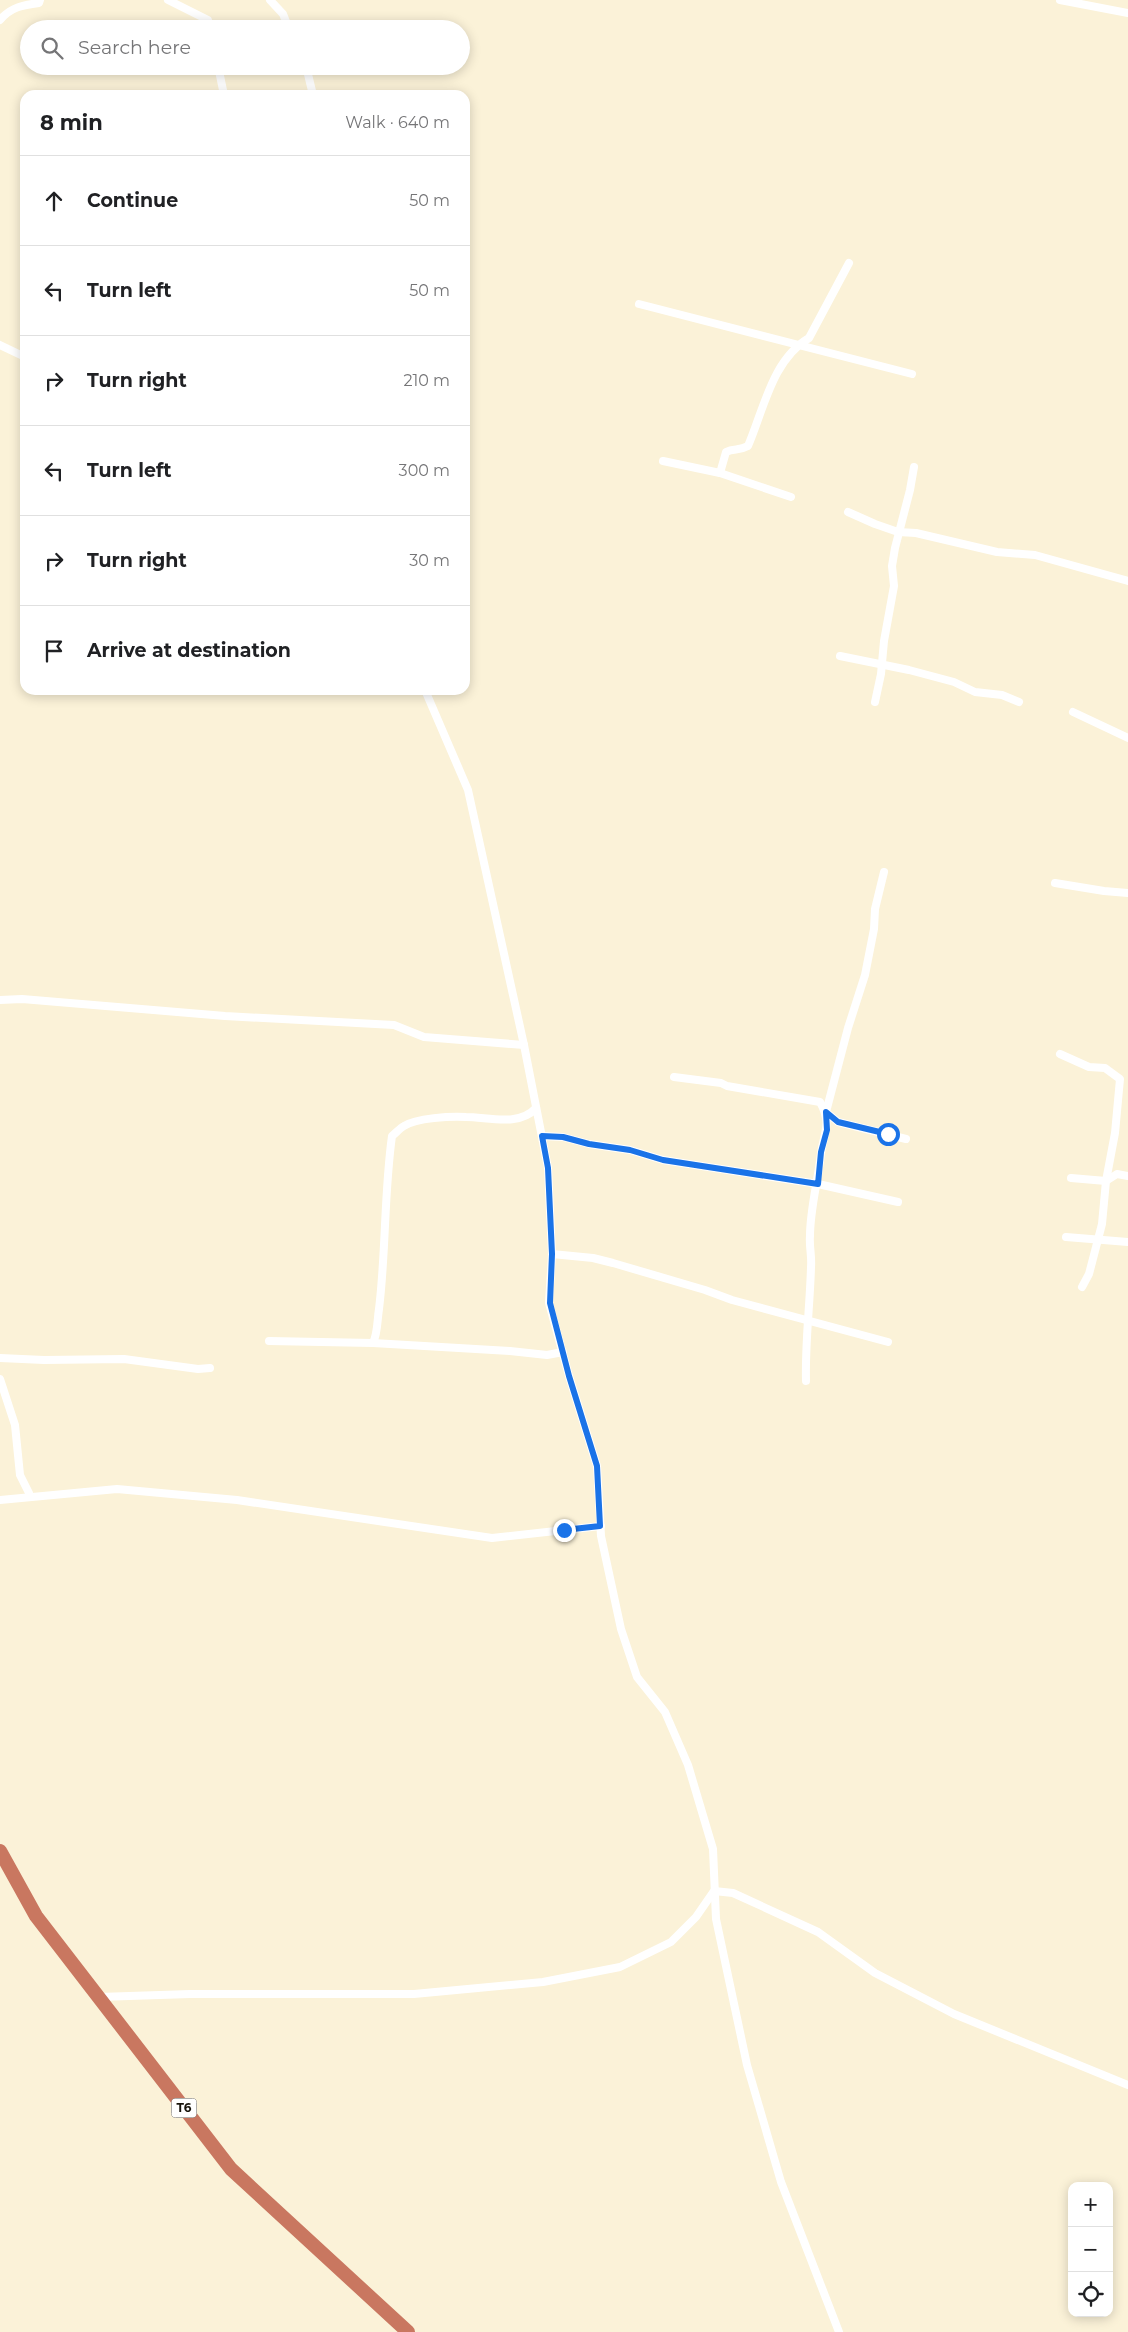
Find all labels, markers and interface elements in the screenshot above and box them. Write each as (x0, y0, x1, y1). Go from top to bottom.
search box (20, 20, 470, 75)
icon: search (38, 34, 66, 62)
text: Search here (78, 36, 191, 59)
text: 8 min (40, 110, 103, 135)
text: Walk · 640 m (345, 113, 450, 132)
icon: ahead (40, 187, 68, 215)
text: Continue (87, 189, 178, 212)
text: 50 m (409, 191, 450, 210)
icon: left (40, 277, 68, 305)
text: Turn left (87, 279, 172, 302)
text: 50 m (409, 281, 450, 300)
icon: right (40, 367, 68, 395)
text: Turn right (87, 369, 187, 392)
text: 210 m (403, 371, 450, 390)
icon: left (40, 457, 68, 485)
text: Turn left (87, 459, 172, 482)
text: 300 m (399, 461, 450, 480)
icon: right (40, 547, 68, 575)
text: Turn right (87, 549, 187, 572)
text: 30 m (409, 551, 450, 570)
icon: arrive (40, 637, 68, 665)
text: Arrive at destination (87, 639, 291, 662)
route start (877, 1123, 900, 1146)
route end (553, 1519, 576, 1542)
road number: T6 (172, 2098, 196, 2118)
map controls (1068, 2182, 1113, 2317)
button: + (1068, 2182, 1113, 2227)
button: − (1068, 2227, 1113, 2272)
button: locate (1068, 2272, 1113, 2317)

